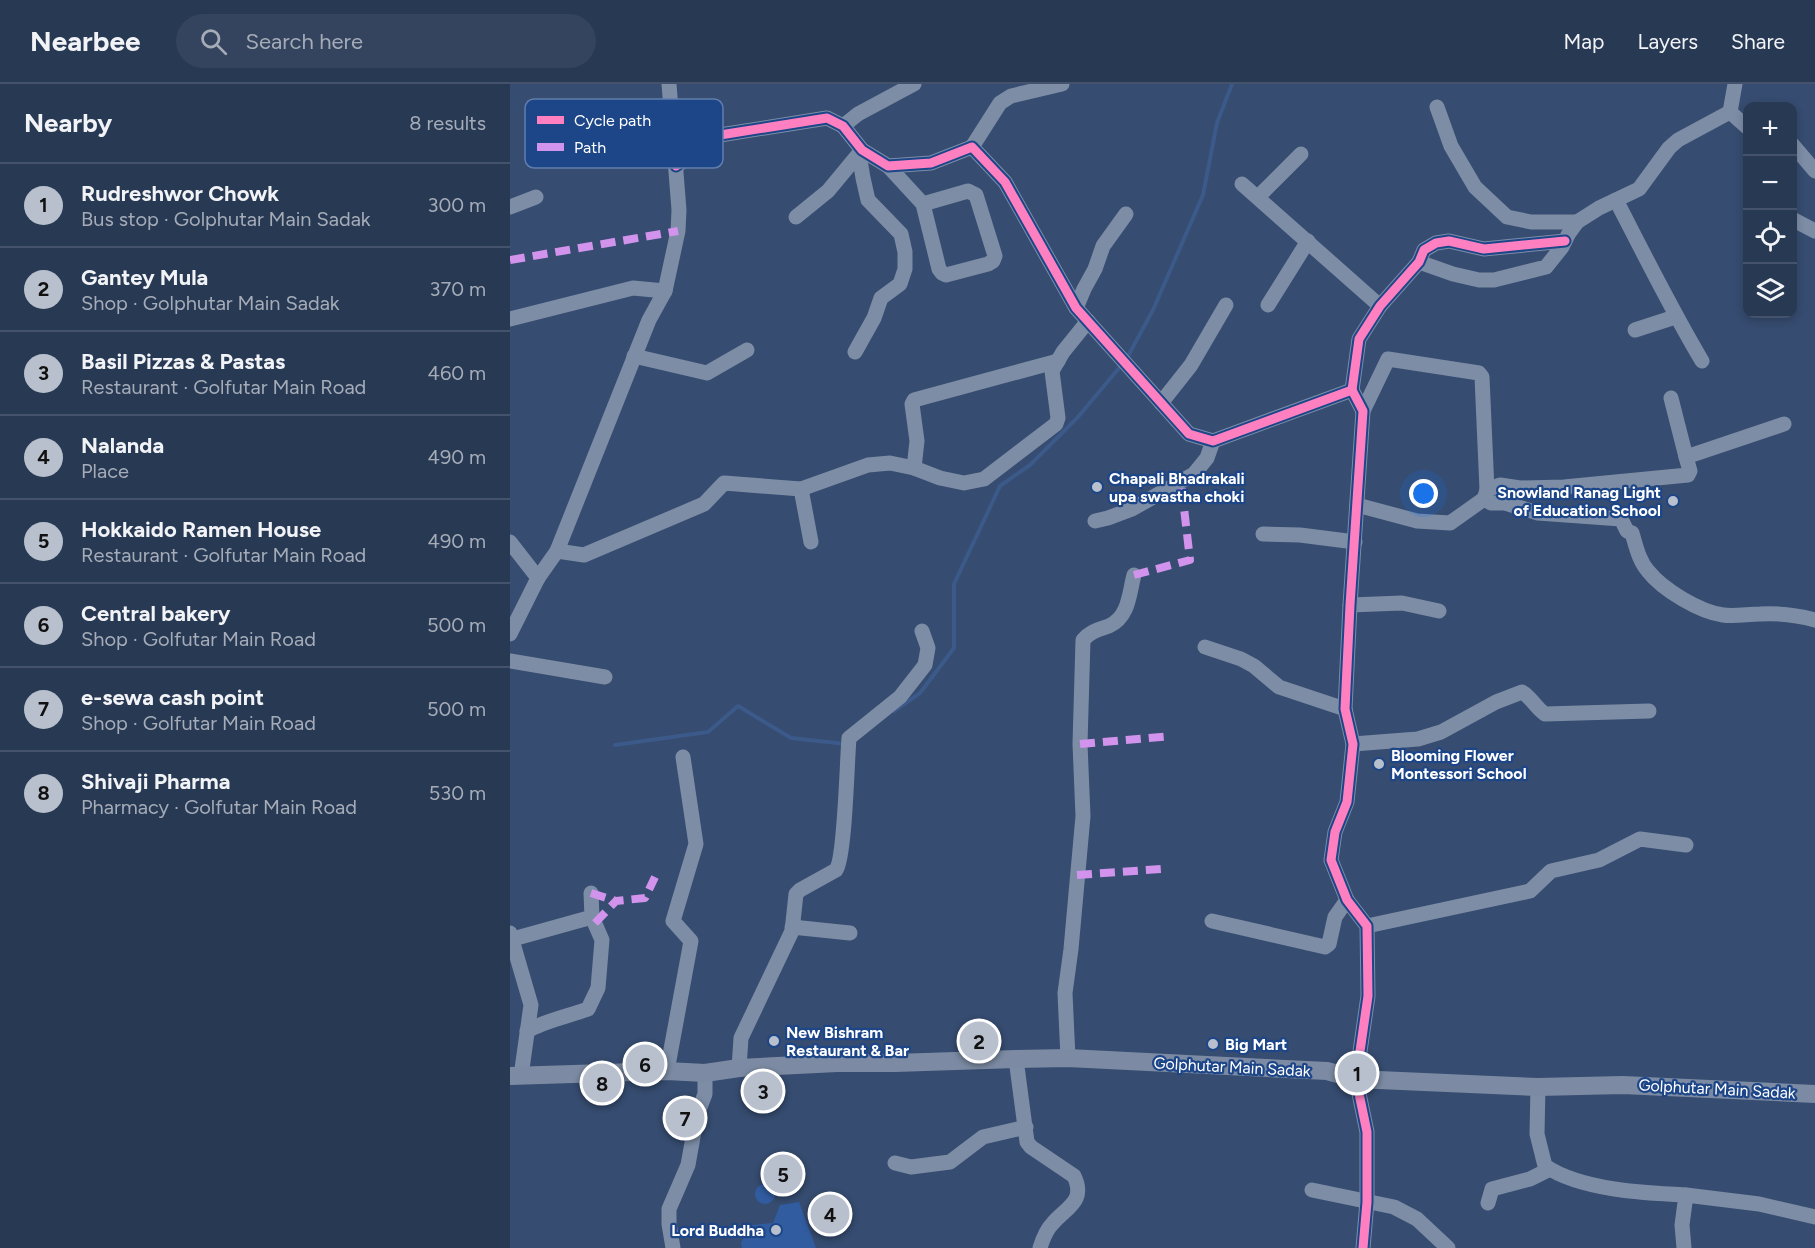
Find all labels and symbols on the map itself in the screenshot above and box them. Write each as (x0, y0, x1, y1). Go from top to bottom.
legend (525, 99, 723, 168)
text: Cycle path (574, 111, 651, 130)
text: Path (574, 138, 606, 157)
place label: Chapali Bhadrakali upa swastha choki (1109, 469, 1245, 506)
your location (1409, 479, 1438, 508)
marker: Chapali Bhadrakali upa swastha choki (1090, 480, 1104, 494)
place label: Snowland Ranag Light of Education School (1497, 483, 1661, 520)
marker: Snowland Ranag Light of Education School (1666, 494, 1680, 508)
place label: Blooming Flower Montessori School (1391, 746, 1527, 783)
marker: Blooming Flower Montessori School (1372, 757, 1386, 771)
pin: 2 (960, 1018, 998, 1064)
place label: New Bishram Restaurant & Bar (786, 1023, 909, 1060)
marker: New Bishram Restaurant & Bar (767, 1034, 781, 1048)
place label: Big Mart (1225, 1035, 1287, 1054)
marker: Big Mart (1206, 1037, 1220, 1051)
pin: 6 (626, 1042, 664, 1086)
pin: 1 (1338, 1050, 1376, 1096)
street label: Golphutar Main Sadak (1153, 1053, 1311, 1081)
pin: 8 (582, 1060, 622, 1106)
pin: 3 (744, 1068, 782, 1114)
street label: Golphutar Main Sadak (1638, 1075, 1796, 1103)
pin: 7 (666, 1096, 705, 1140)
pin: 5 (764, 1152, 802, 1196)
pin: 4 (810, 1192, 850, 1236)
place label: Lord Buddha (671, 1221, 764, 1240)
marker: Lord Buddha (769, 1223, 783, 1237)

